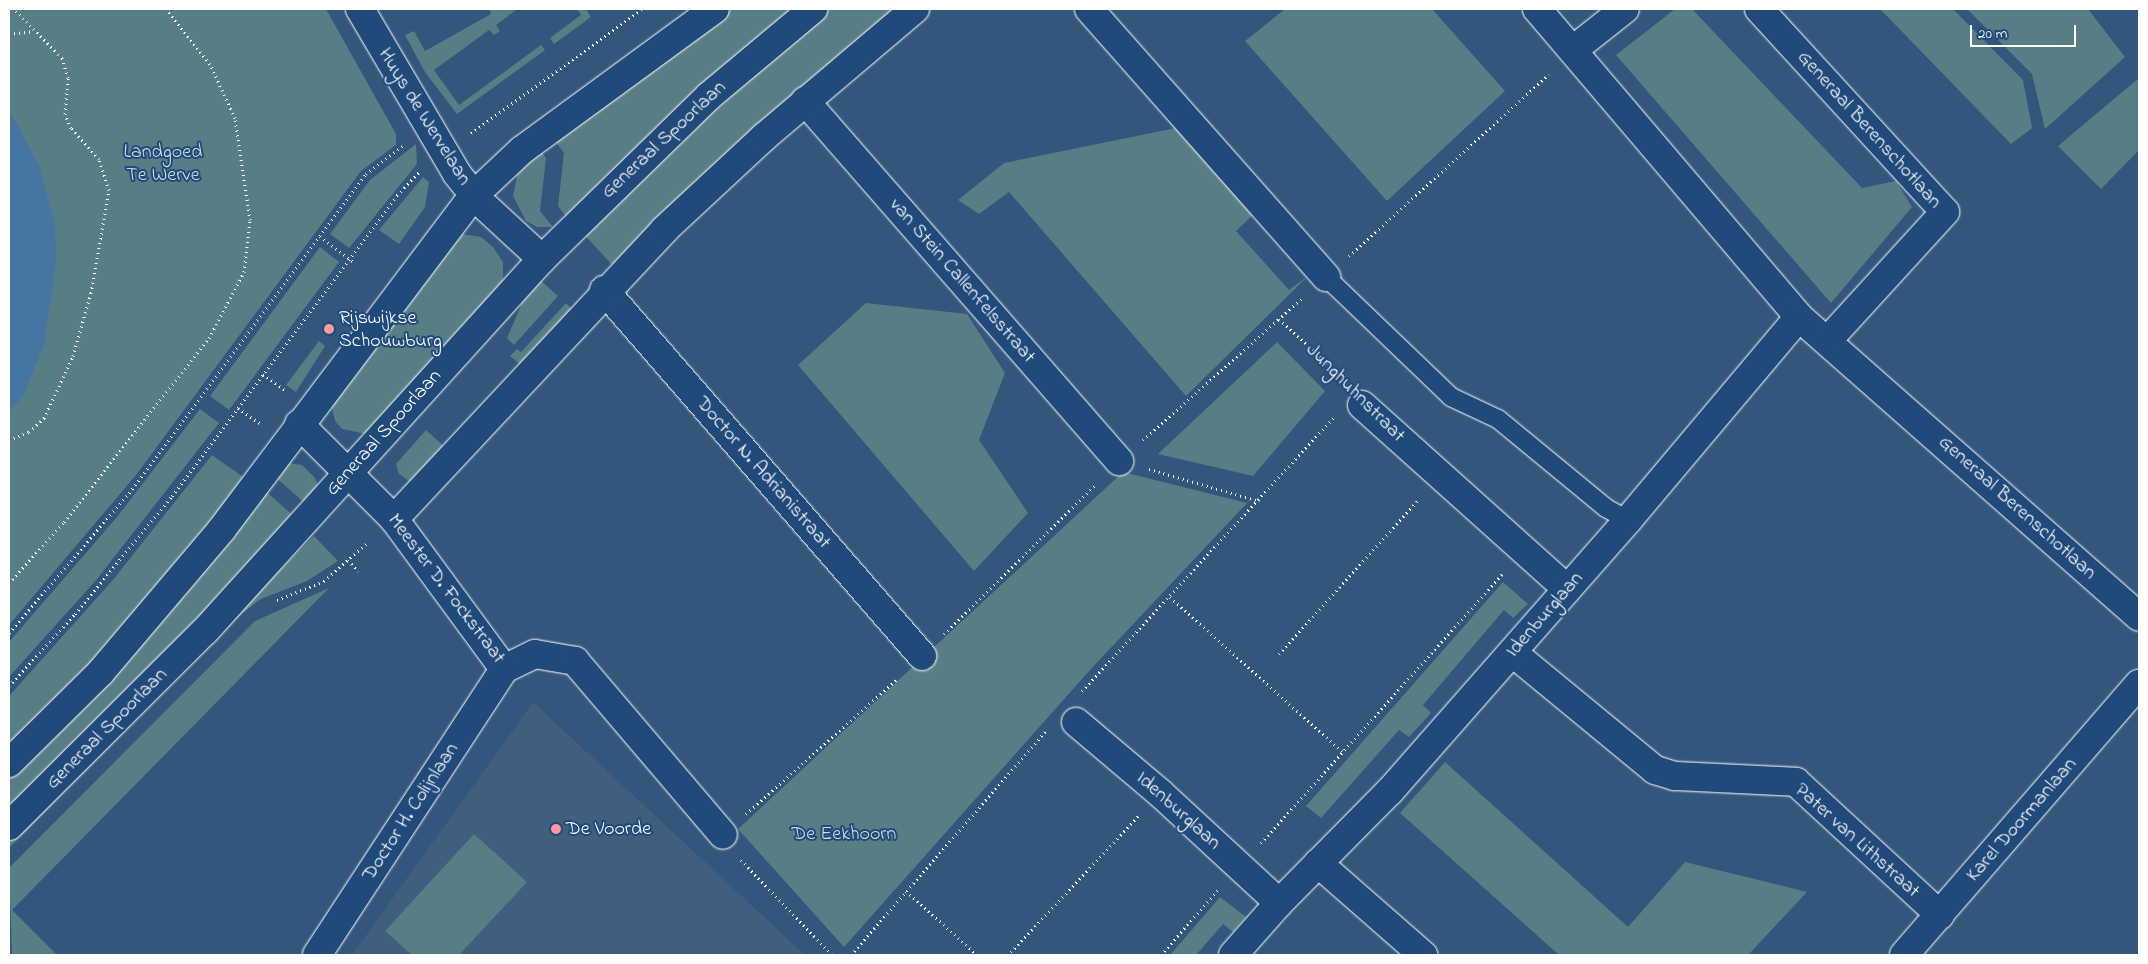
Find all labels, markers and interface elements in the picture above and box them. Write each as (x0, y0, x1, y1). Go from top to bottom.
scale bar (1973, 15, 2079, 47)
text: 20 m (1978, 23, 2007, 45)
street label: Huys de Wervelaan (372, 44, 476, 190)
street label: Generaal Berenschotlaan (1792, 46, 1946, 214)
street label: Generaal Spoorlaan (597, 76, 731, 204)
park label: Landgoed Te Werve (124, 140, 202, 187)
street label: van Stein Callenfelsstraat (884, 194, 1040, 368)
place label: Rijswijkse Schouwburg (339, 306, 442, 353)
marker: Rijswijkse Schouwburg (323, 323, 335, 335)
street label: Junghuhnstraat (1300, 338, 1410, 448)
street label: Generaal Spoorlaan (321, 365, 447, 501)
street label: Doctor N. Adrianistraat (690, 392, 836, 554)
street label: Generaal Berenschotlaan (1933, 431, 2101, 585)
street label: Meester D. Fockstraat (382, 509, 510, 669)
street label: Idenburglaan (1501, 567, 1589, 663)
street label: Generaal Spoorlaan (41, 663, 173, 795)
street label: Doctor H. Colijnlaan (358, 739, 464, 885)
street label: Karel Doormanlaan (1962, 753, 2082, 887)
street label: Idenburglaan (1131, 767, 1225, 855)
street label: Pater van Lithstraat (1789, 779, 1925, 903)
place label: De Voorde (566, 817, 651, 841)
park label: De Eekhoorn (792, 822, 896, 846)
marker: De Voorde (550, 823, 562, 835)

